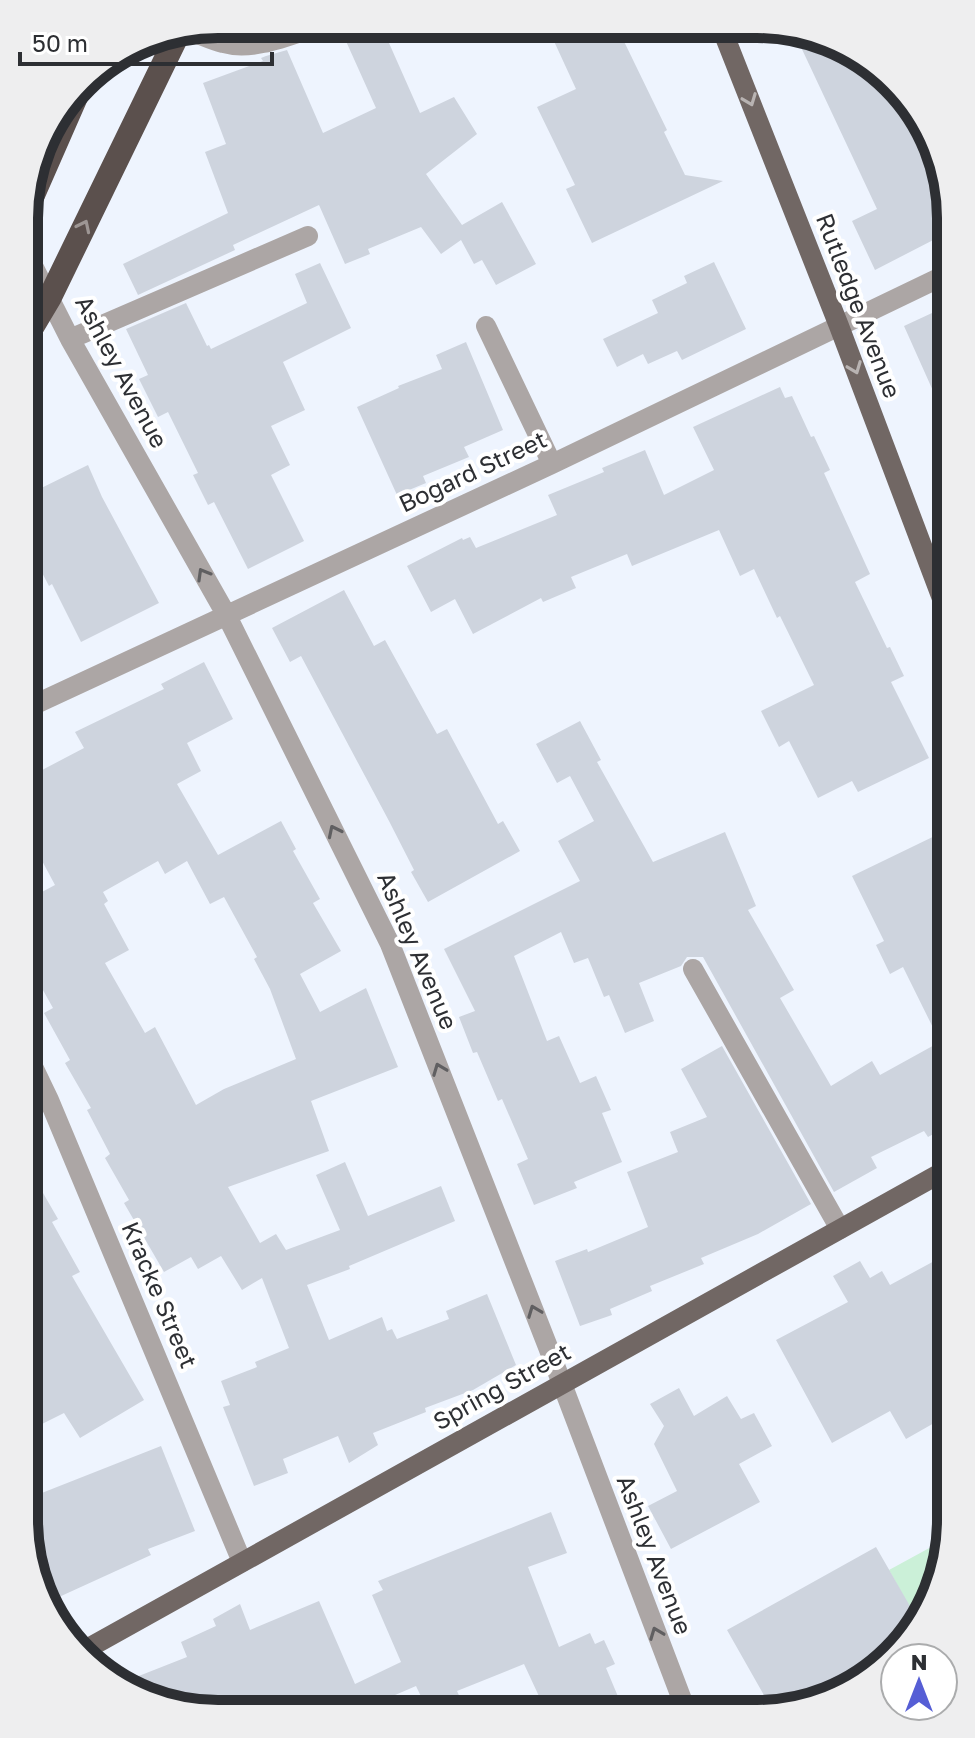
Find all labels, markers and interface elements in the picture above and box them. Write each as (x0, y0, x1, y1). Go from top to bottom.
scale bar (20, 16, 272, 66)
text: 50 m (32, 28, 88, 57)
one-way arrow (740, 92, 757, 106)
street label: Rutledge Avenue (811, 209, 908, 402)
one-way arrow (74, 220, 90, 235)
street label: Ashley Avenue (70, 290, 175, 452)
one-way arrow (845, 360, 862, 374)
street label: Bogard Street (394, 424, 551, 518)
one-way arrow (197, 568, 213, 583)
one-way arrow (328, 824, 343, 839)
street label: Ashley Avenue (372, 867, 465, 1034)
one-way arrow (432, 1063, 449, 1077)
street label: Kracke Street (116, 1217, 204, 1372)
one-way arrow (527, 1304, 544, 1318)
street label: Spring Street (428, 1336, 575, 1435)
street label: Ashley Avenue (612, 1471, 699, 1638)
one-way arrow (649, 1627, 666, 1641)
north arrow (879, 1642, 959, 1722)
text: N (911, 1648, 927, 1675)

